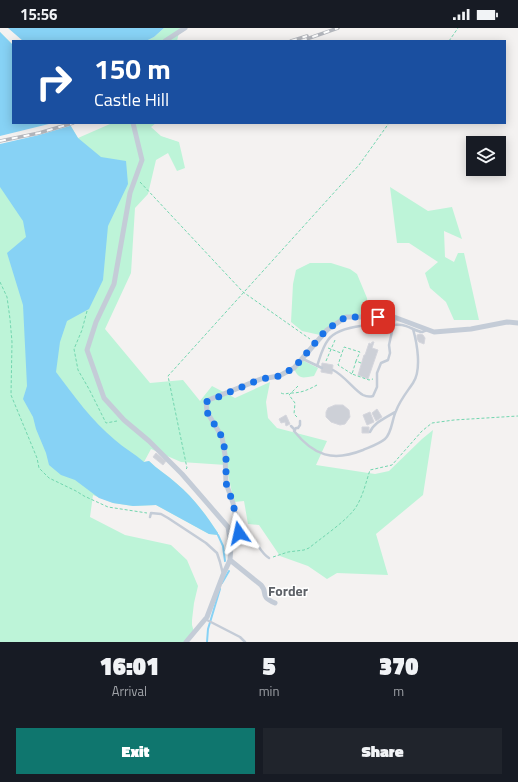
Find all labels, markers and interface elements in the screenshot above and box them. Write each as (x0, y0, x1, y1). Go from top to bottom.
text: 15:56 (20, 3, 57, 26)
text: 150 m (94, 47, 171, 90)
icon: right (28, 56, 80, 108)
text: Castle Hill (94, 86, 169, 113)
map controls (466, 136, 506, 176)
button: layers (466, 136, 506, 176)
pin (361, 300, 395, 334)
icon: arrive (367, 306, 389, 328)
position arrow (218, 512, 260, 554)
district label: Forder (268, 580, 308, 601)
text: 16:01 (99, 648, 159, 684)
text: 5 (262, 648, 276, 684)
text: 370 (379, 648, 418, 684)
text: Arrival (112, 681, 147, 701)
text: min (259, 681, 279, 701)
text: m (393, 681, 404, 701)
button: Exit (16, 728, 255, 774)
button: Share (263, 728, 502, 774)

